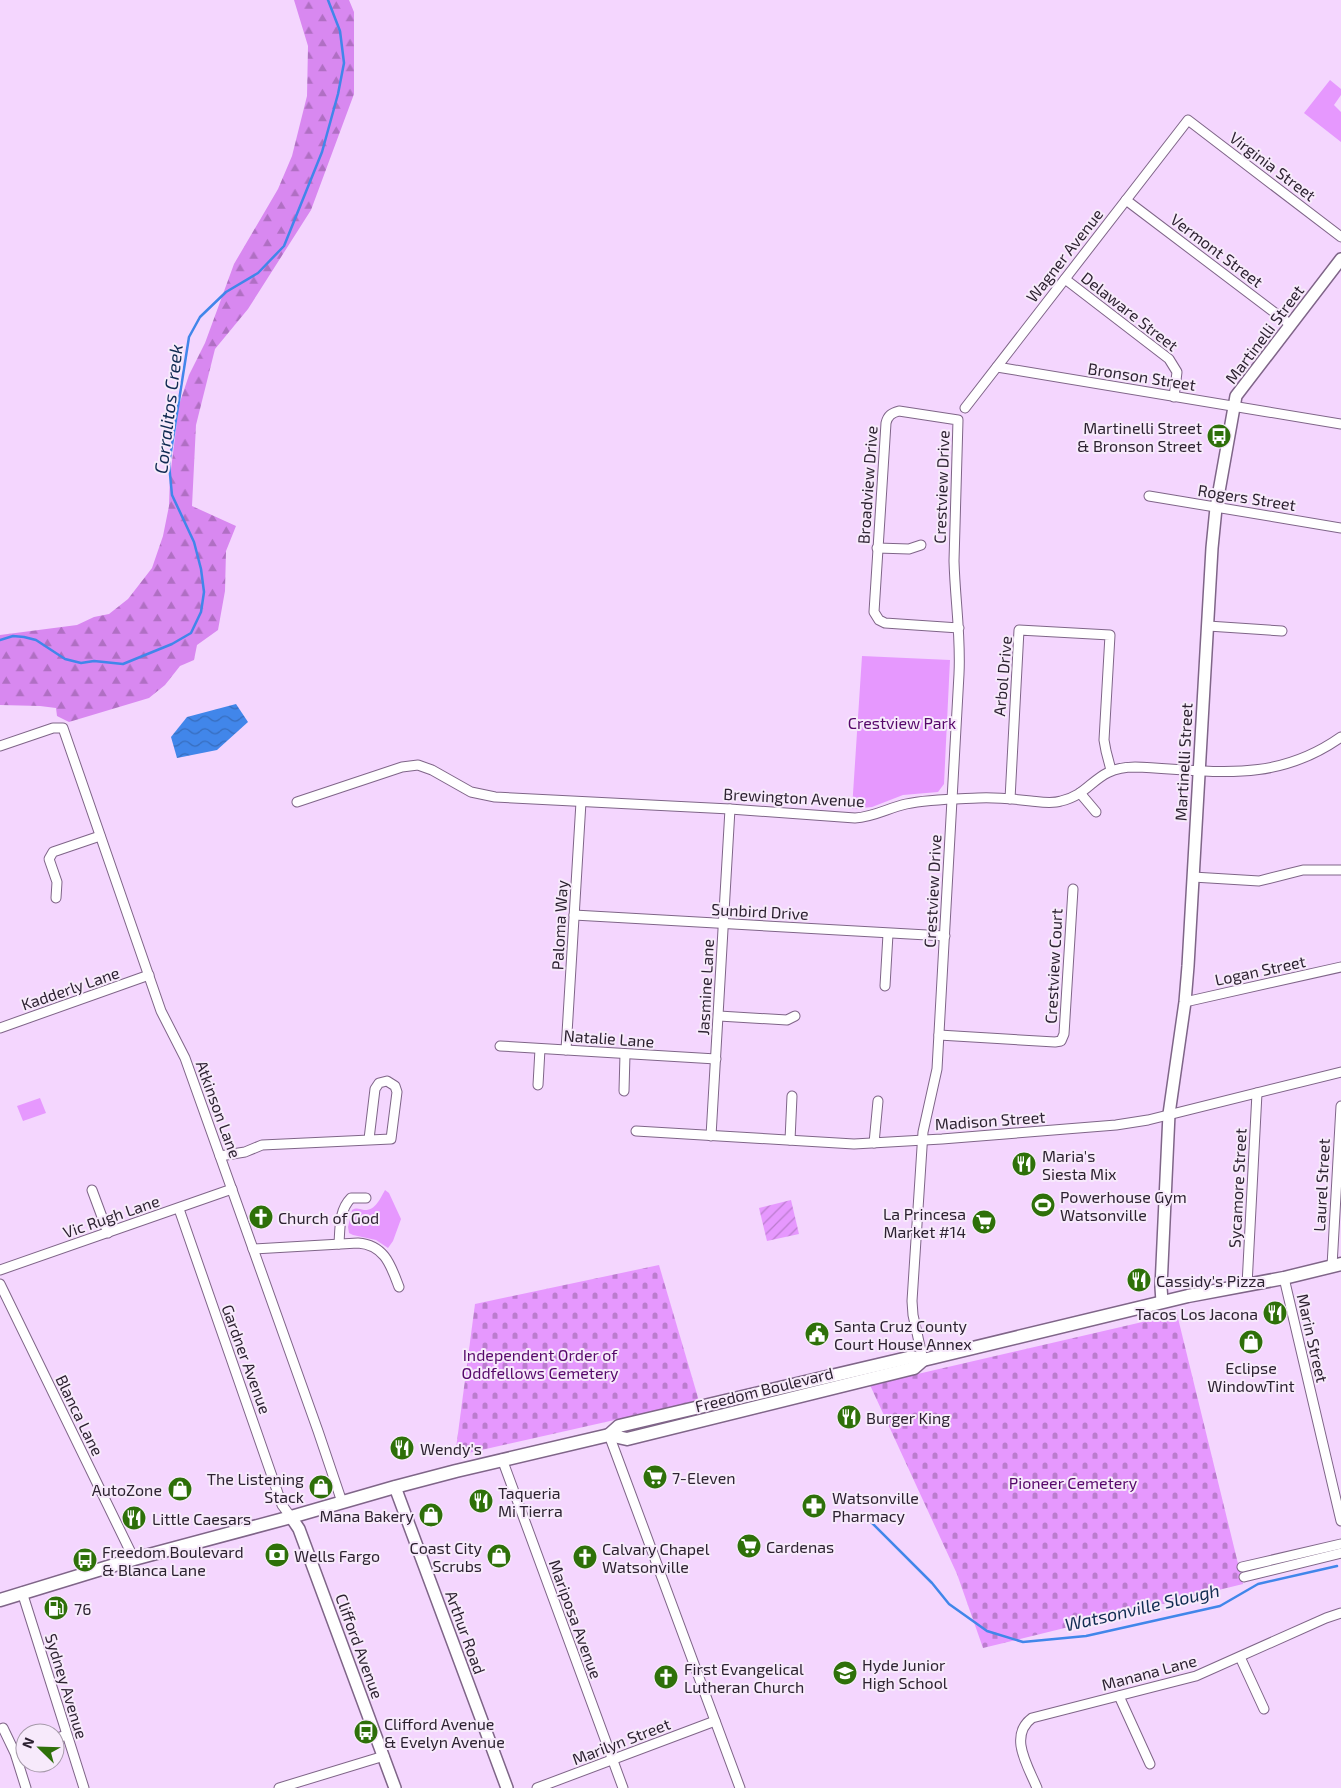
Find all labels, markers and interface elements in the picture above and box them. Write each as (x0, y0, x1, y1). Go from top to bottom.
street label: Virginia Street (1226, 127, 1320, 205)
street label: Wagner Avenue (1022, 204, 1106, 306)
street label: Vermont Street (1167, 209, 1267, 291)
street label: Delaware Street (1078, 267, 1182, 355)
street label: Martinelli Street (1221, 281, 1307, 387)
water label: Corralitos Creek (149, 343, 187, 475)
street label: Bronson Street (1087, 358, 1197, 394)
place label: Martinelli Street & Bronson Street (1077, 418, 1202, 455)
bus stop icon: Martinelli Street & Bronson Street (1206, 423, 1232, 449)
street label: Broadview Drive (853, 425, 881, 545)
street label: Crestview Drive (930, 430, 952, 544)
street label: Rogers Street (1197, 480, 1297, 514)
street label: Arbol Drive (989, 635, 1015, 717)
street label: Martinelli Street (1170, 702, 1196, 822)
park label: Crestview Park (848, 713, 956, 732)
street label: Brewington Avenue (723, 784, 865, 810)
street label: Crestview Drive (920, 834, 944, 948)
street label: Paloma Way (547, 879, 571, 971)
street label: Sunbird Drive (711, 899, 809, 923)
street label: Crestview Court (1040, 908, 1066, 1024)
street label: Jasmine Lane (693, 938, 717, 1036)
street label: Logan Street (1213, 951, 1307, 989)
street label: Kadderly Lane (18, 962, 122, 1014)
street label: Natalie Lane (563, 1025, 655, 1051)
street label: Atkinson Lane (193, 1058, 245, 1160)
street label: Madison Street (934, 1107, 1046, 1133)
street label: Sycamore Street (1224, 1128, 1250, 1248)
street label: Laurel Street (1309, 1138, 1333, 1232)
place label: Maria's Siesta Mix (1042, 1146, 1117, 1183)
restaurant icon: Maria's Siesta Mix (1011, 1151, 1037, 1177)
place label: Powerhouse Gym Watsonville (1060, 1187, 1187, 1224)
street label: Vic Rugh Lane (60, 1191, 162, 1241)
sports icon: Powerhouse Gym Watsonville (1030, 1192, 1056, 1218)
church icon: Church of God (248, 1204, 274, 1230)
place label: La Princesa Market #14 (883, 1204, 966, 1241)
place label: Church of God (278, 1208, 379, 1227)
supermarket icon: La Princesa Market #14 (971, 1209, 997, 1235)
restaurant icon: Cassidy's Pizza (1126, 1267, 1152, 1293)
place label: Cassidy's Pizza (1156, 1271, 1265, 1290)
street label: Marin Street (1294, 1292, 1332, 1384)
restaurant icon: Tacos Los Jacona (1262, 1300, 1288, 1326)
street label: Gardner Avenue (218, 1302, 276, 1416)
place label: Tacos Los Jacona (1135, 1304, 1258, 1323)
place label: Santa Cruz County Court House Annex (834, 1316, 972, 1353)
public building icon: Santa Cruz County Court House Annex (804, 1321, 830, 1347)
shop icon: Eclipse WindowTint (1238, 1329, 1264, 1355)
park label: Independent Order of Oddfellows Cemetery (462, 1345, 619, 1382)
place label: Eclipse WindowTint (1207, 1358, 1295, 1395)
street label: Freedom Boulevard (693, 1363, 835, 1415)
street label: Blanca Lane (52, 1371, 108, 1459)
restaurant icon: Burger King (836, 1404, 862, 1430)
place label: Burger King (866, 1408, 950, 1427)
restaurant icon: Wendy's (389, 1435, 415, 1461)
place label: Wendy's (420, 1439, 482, 1458)
supermarket icon: 7-Eleven (642, 1464, 668, 1490)
place label: 7-Eleven (672, 1468, 736, 1487)
place label: The Listening Stack (207, 1469, 304, 1506)
park label: Pioneer Cemetery (1009, 1473, 1138, 1492)
shop icon: The Listening Stack (308, 1474, 334, 1500)
shop icon: AutoZone (167, 1476, 193, 1502)
place label: AutoZone (92, 1480, 162, 1499)
place label: Taqueria Mi Tierra (498, 1483, 563, 1520)
restaurant icon: Taqueria Mi Tierra (468, 1488, 494, 1514)
place label: Watsonville Pharmacy (832, 1488, 919, 1525)
pharmacy icon: Watsonville Pharmacy (801, 1493, 827, 1519)
shop icon: Mana Bakery (418, 1502, 444, 1528)
restaurant icon: Little Caesars (121, 1505, 147, 1531)
place label: Mana Bakery (319, 1506, 415, 1525)
place label: Little Caesars (152, 1509, 251, 1528)
supermarket icon: Cardenas (736, 1533, 762, 1559)
place label: Cardenas (766, 1537, 834, 1556)
place label: Coast City Scrubs (410, 1538, 483, 1575)
place label: Calvary Chapel Watsonville (602, 1539, 710, 1576)
place label: Freedom Boulevard & Blanca Lane (102, 1542, 244, 1579)
bank icon: Wells Fargo (264, 1542, 290, 1568)
shop icon: Coast City Scrubs (486, 1543, 512, 1569)
church icon: Calvary Chapel Watsonville (572, 1544, 598, 1570)
place label: Wells Fargo (294, 1546, 380, 1565)
bus stop icon: Freedom Boulevard & Blanca Lane (72, 1547, 98, 1573)
street label: Mariposa Avenue (546, 1557, 606, 1681)
water label: Watsonville Slough (1062, 1578, 1222, 1636)
street label: Arthur Road (442, 1588, 490, 1676)
street label: Clifford Avenue (332, 1591, 388, 1701)
fuel station icon: 76 (43, 1595, 69, 1621)
place label: 76 (74, 1599, 91, 1618)
street label: Sydney Avenue (42, 1631, 92, 1741)
street label: Manana Lane (1099, 1650, 1199, 1694)
place label: Hyde Junior High School (862, 1655, 948, 1692)
place label: First Evangelical Lutheran Church (684, 1659, 804, 1696)
school or university icon: Hyde Junior High School (832, 1660, 858, 1686)
church icon: First Evangelical Lutheran Church (653, 1664, 679, 1690)
place label: Clifford Avenue & Evelyn Avenue (384, 1714, 505, 1751)
street label: Marilyn Street (569, 1714, 673, 1768)
bus stop icon: Clifford Avenue & Evelyn Avenue (353, 1719, 379, 1745)
north arrow (15, 1723, 65, 1773)
text: N (18, 1735, 37, 1751)

